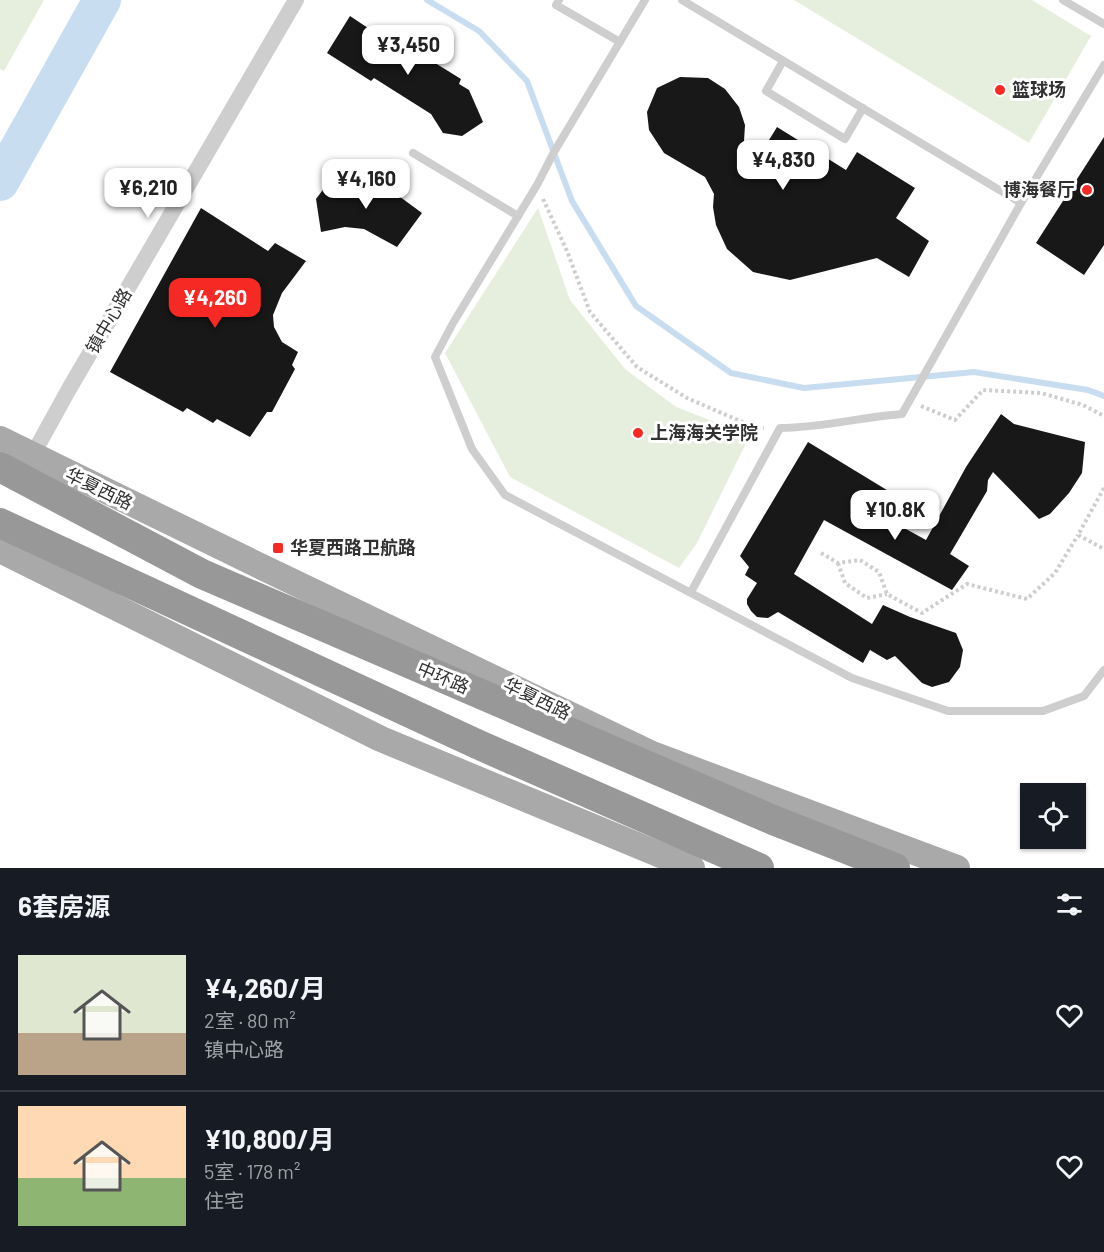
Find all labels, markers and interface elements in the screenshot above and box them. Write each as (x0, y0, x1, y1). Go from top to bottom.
pin: ¥3,450 (359, 25, 457, 76)
text: ¥3,450 (376, 32, 440, 56)
place label: 篮球场 (1012, 78, 1066, 100)
marker: 篮球场 (993, 83, 1007, 97)
pin: ¥4,830 (734, 140, 832, 191)
text: ¥4,830 (751, 147, 815, 171)
pin: ¥4,160 (317, 159, 415, 210)
text: ¥4,160 (336, 166, 396, 190)
pin: ¥6,210 (99, 168, 197, 219)
text: ¥6,210 (118, 175, 178, 199)
place label: 博海餐厅 (1003, 178, 1075, 200)
marker: 博海餐厅 (1080, 183, 1094, 197)
pin: ¥4,260 (166, 278, 264, 329)
street label: 镇中心路 (81, 284, 136, 357)
text: ¥4,260 (183, 285, 247, 309)
place label: 上海海关学院 (650, 421, 758, 443)
marker: 上海海关学院 (631, 426, 645, 440)
street label: 华夏西路 (62, 462, 137, 514)
pin: ¥10.8K (846, 490, 944, 541)
text: ¥10.8K (865, 497, 925, 521)
place label: 华夏西路卫航路 (290, 536, 416, 558)
marker: 华夏西路卫航路 (271, 541, 285, 555)
street label: 中环路 (414, 656, 473, 698)
street label: 华夏西路 (500, 672, 575, 724)
map controls (1020, 783, 1086, 849)
button: locate (1020, 783, 1086, 849)
icon: filters (1053, 888, 1086, 921)
text: 6套房源 (18, 890, 110, 921)
text: ¥4,260/月 (204, 972, 326, 1003)
icon: home (66, 979, 138, 1051)
icon: heart (1053, 999, 1086, 1032)
text: 2室 · 80 m² (204, 1008, 296, 1032)
text: 镇中心路 (204, 1037, 284, 1061)
text: ¥10,800/月 (204, 1123, 335, 1154)
icon: home (66, 1130, 138, 1202)
icon: heart (1053, 1150, 1086, 1183)
text: 5室 · 178 m² (204, 1159, 300, 1183)
text: 住宅 (204, 1188, 244, 1212)

